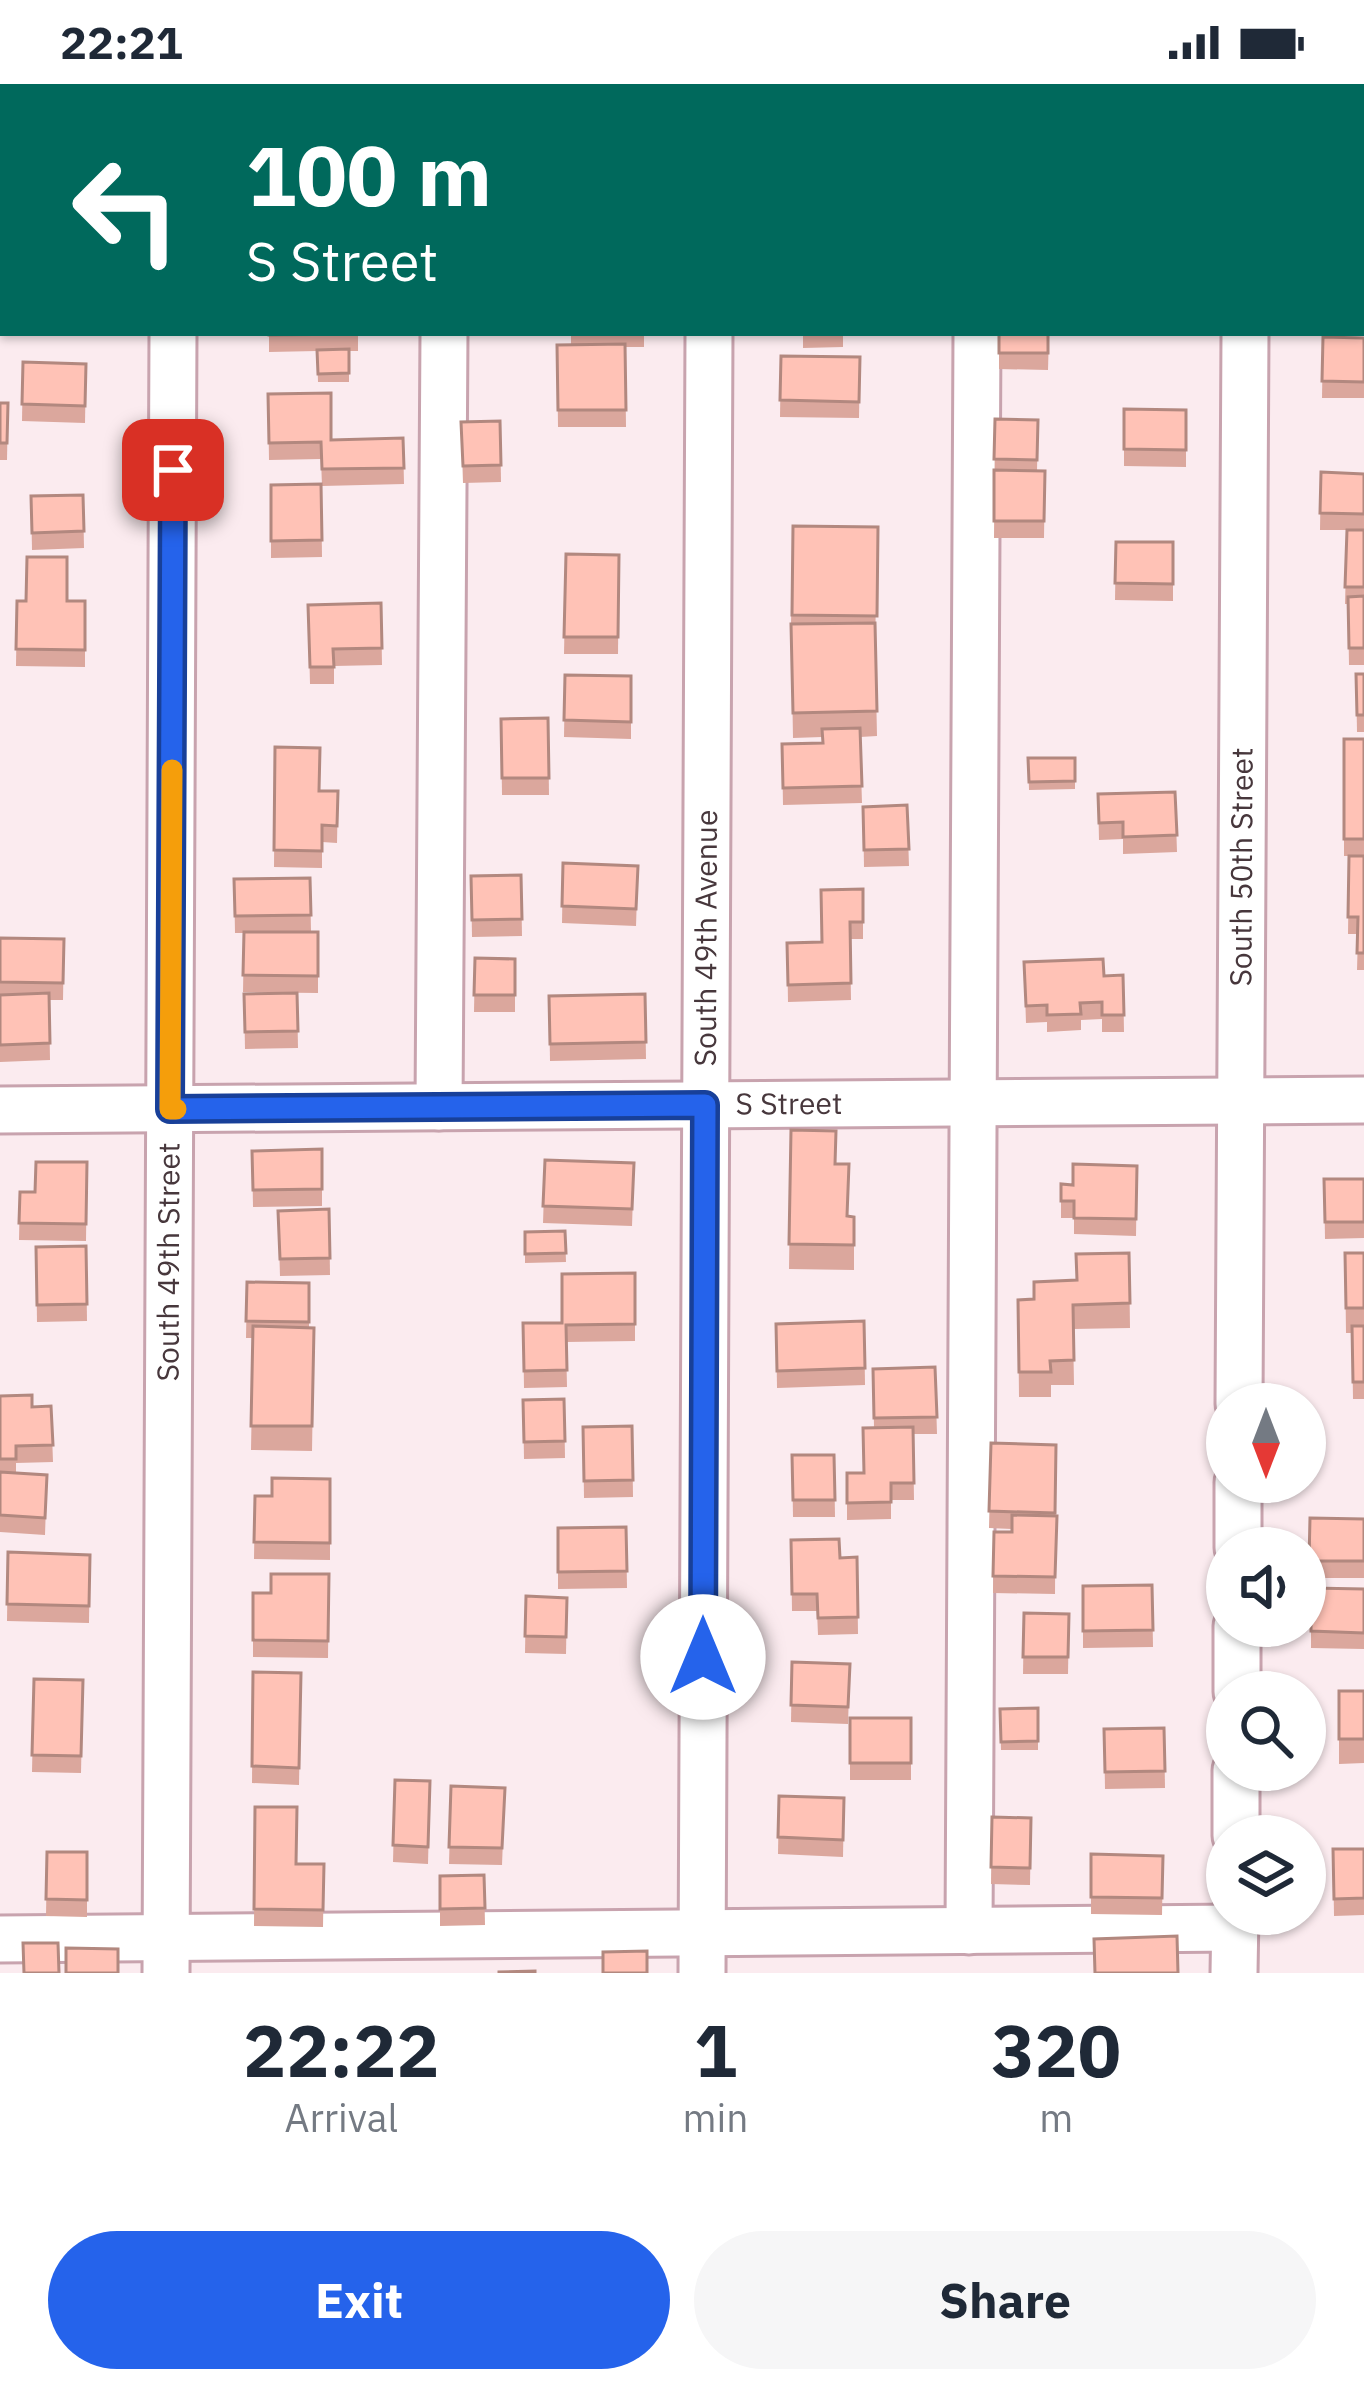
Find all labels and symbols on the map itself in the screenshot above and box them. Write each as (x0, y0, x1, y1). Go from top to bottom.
pin (122, 419, 224, 521)
street label: South 50th Street (1220, 747, 1261, 987)
street label: South 49th Avenue (685, 809, 725, 1067)
street label: S Street (735, 1083, 843, 1123)
street label: South 49th Street (148, 1142, 188, 1382)
north arrow (1206, 1383, 1326, 1503)
position arrow (640, 1594, 766, 1720)

